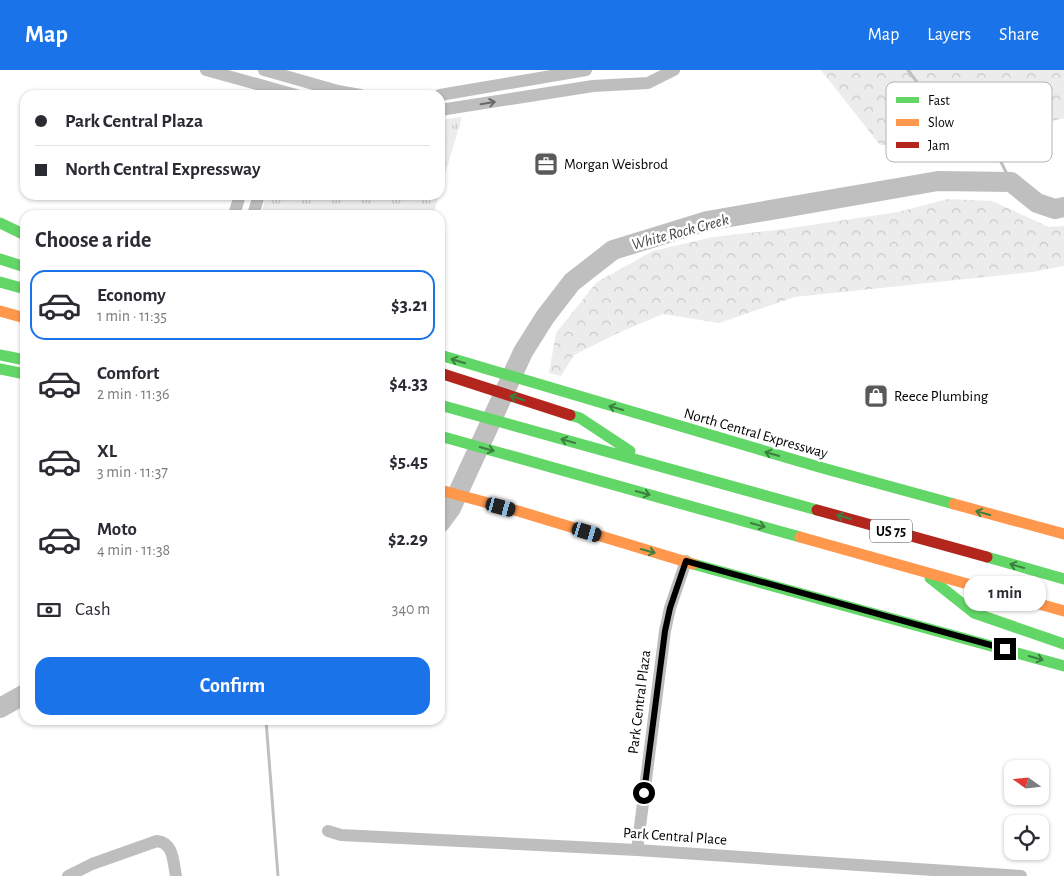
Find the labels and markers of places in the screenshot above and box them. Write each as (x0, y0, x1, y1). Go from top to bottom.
office icon: Morgan Weisbrod (533, 151, 559, 177)
place label: Morgan Weisbrod (564, 157, 668, 172)
shop icon: Reece Plumbing (863, 383, 889, 409)
place label: Reece Plumbing (894, 389, 989, 404)

